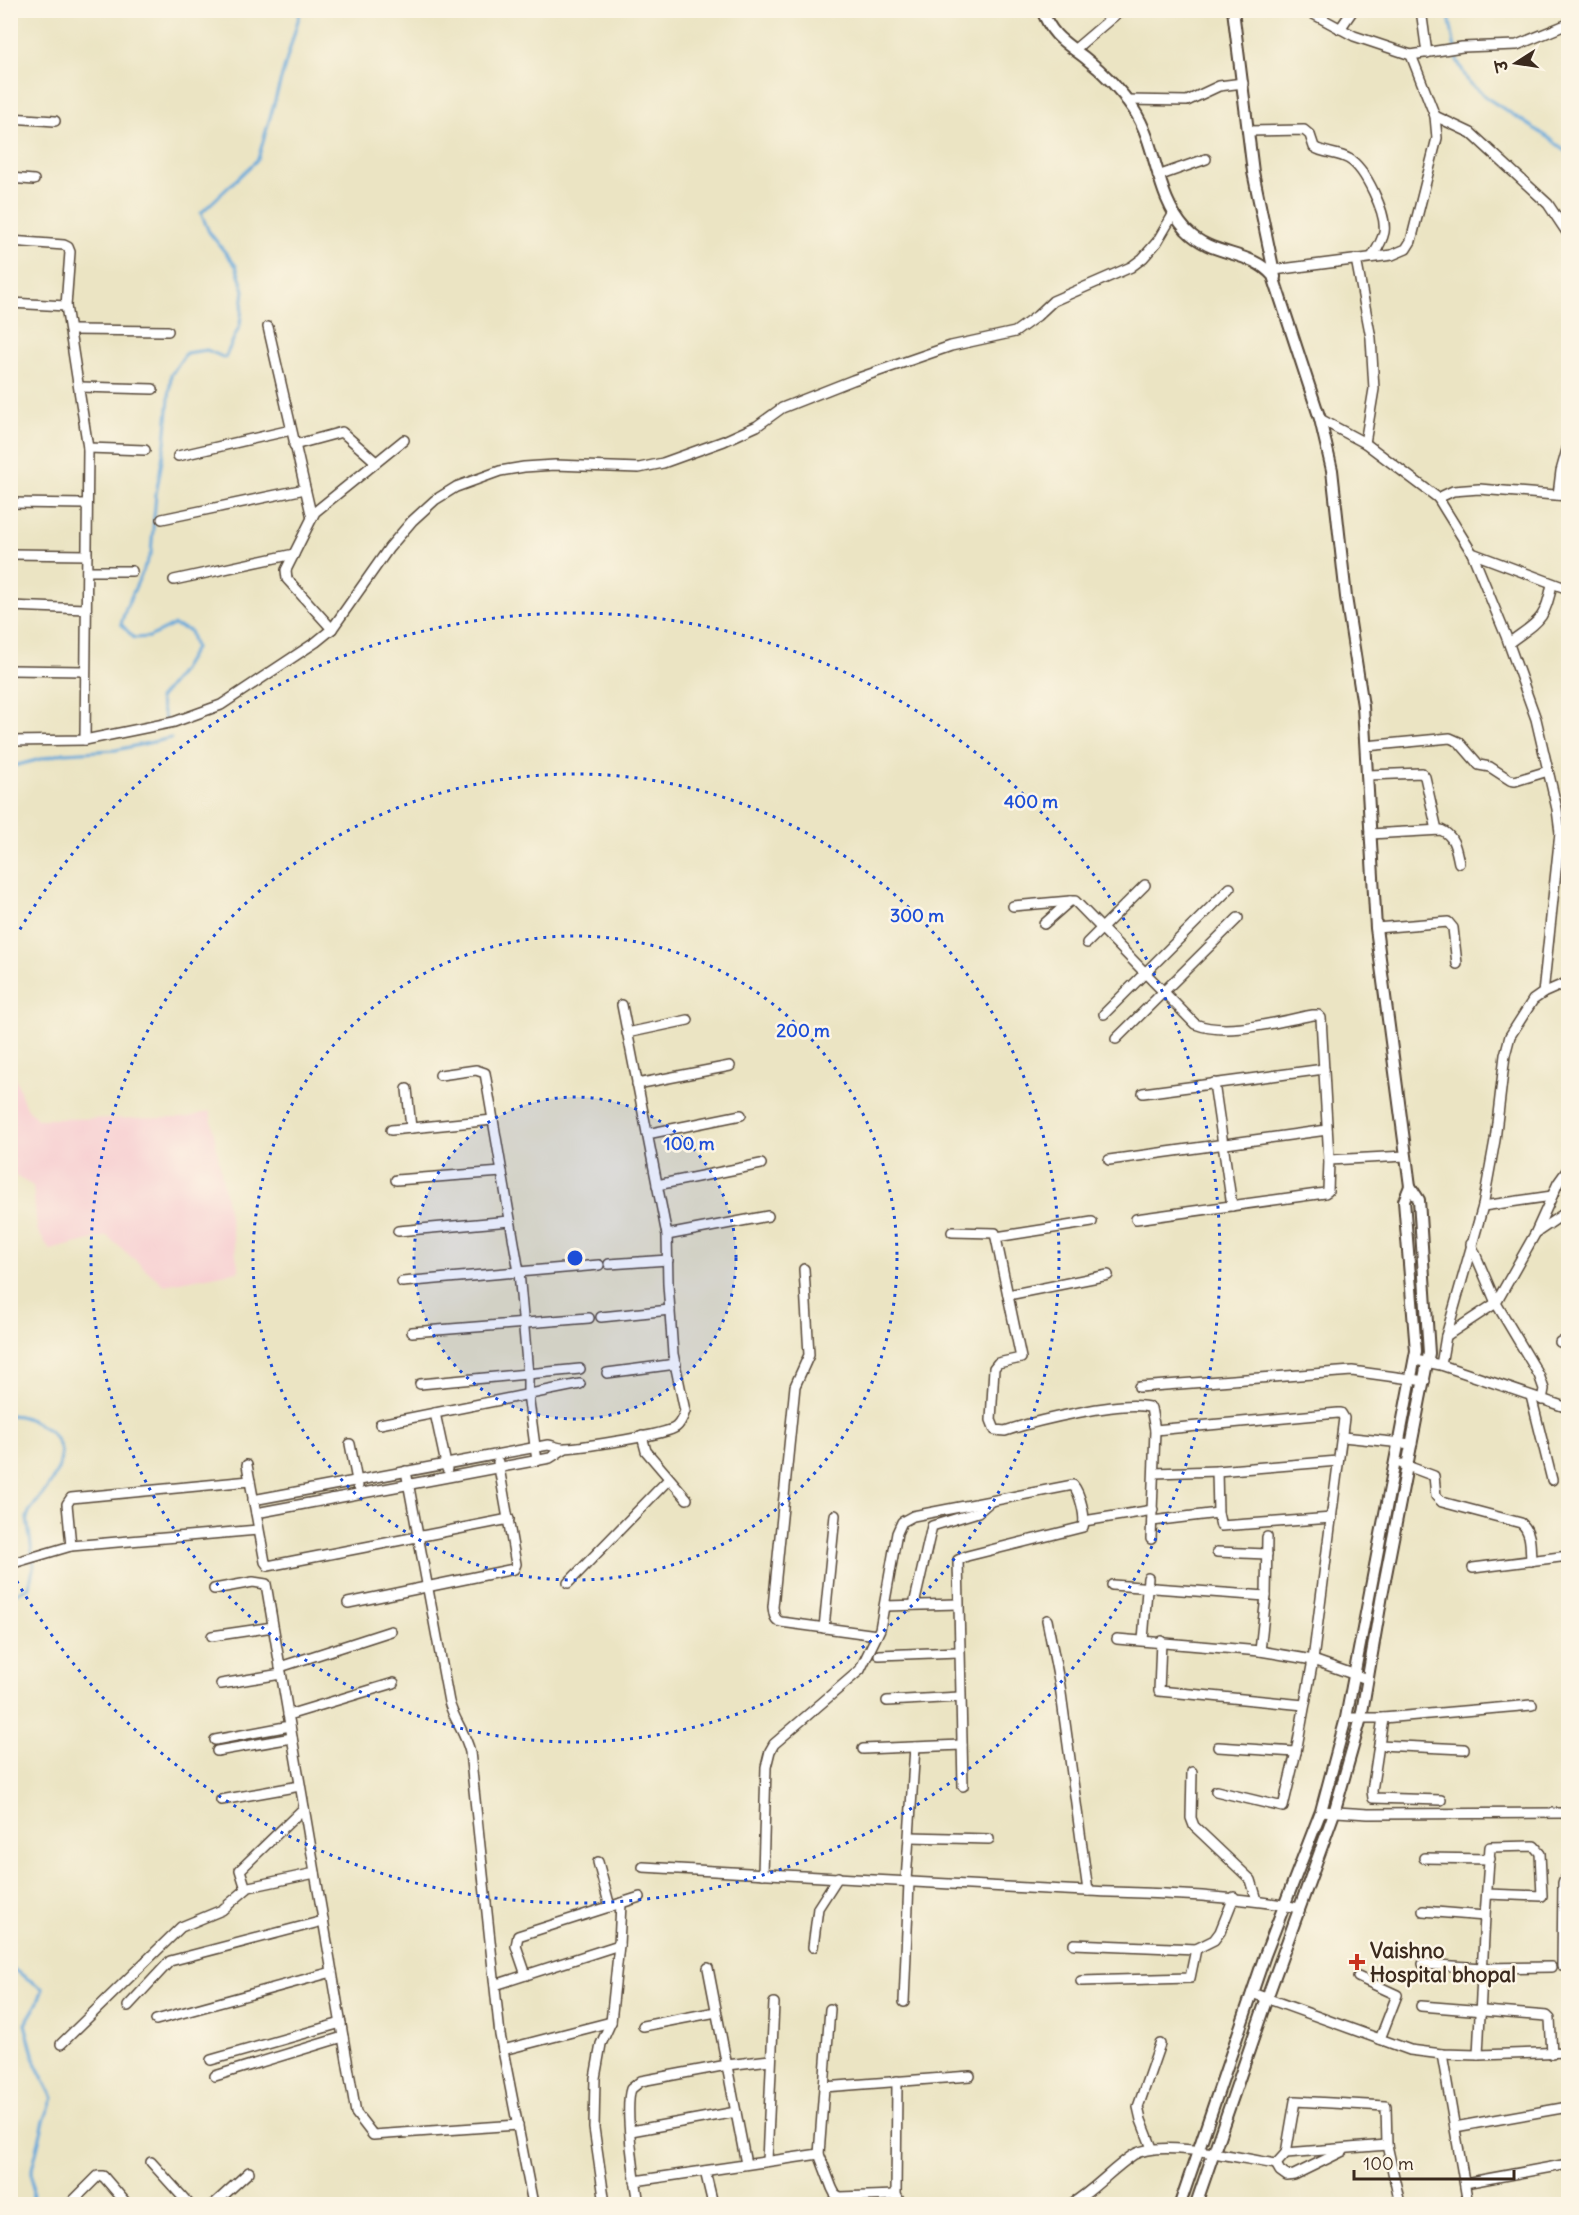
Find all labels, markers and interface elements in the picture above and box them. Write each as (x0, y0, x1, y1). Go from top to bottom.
north arrow (1486, 33, 1546, 93)
text: उ (1490, 58, 1513, 75)
text: 400 m (1004, 790, 1058, 813)
text: 300 m (890, 904, 944, 927)
text: 200 m (776, 1019, 830, 1042)
text: 100 m (664, 1132, 715, 1155)
centre of rings (565, 1248, 585, 1268)
place label: Vaishno Hospital bhopal (1370, 1937, 1516, 1988)
marker: Vaishno Hospital bhopal (1348, 1953, 1366, 1971)
scale bar (1354, 2143, 1514, 2181)
text: 100 m (1363, 2152, 1414, 2175)

